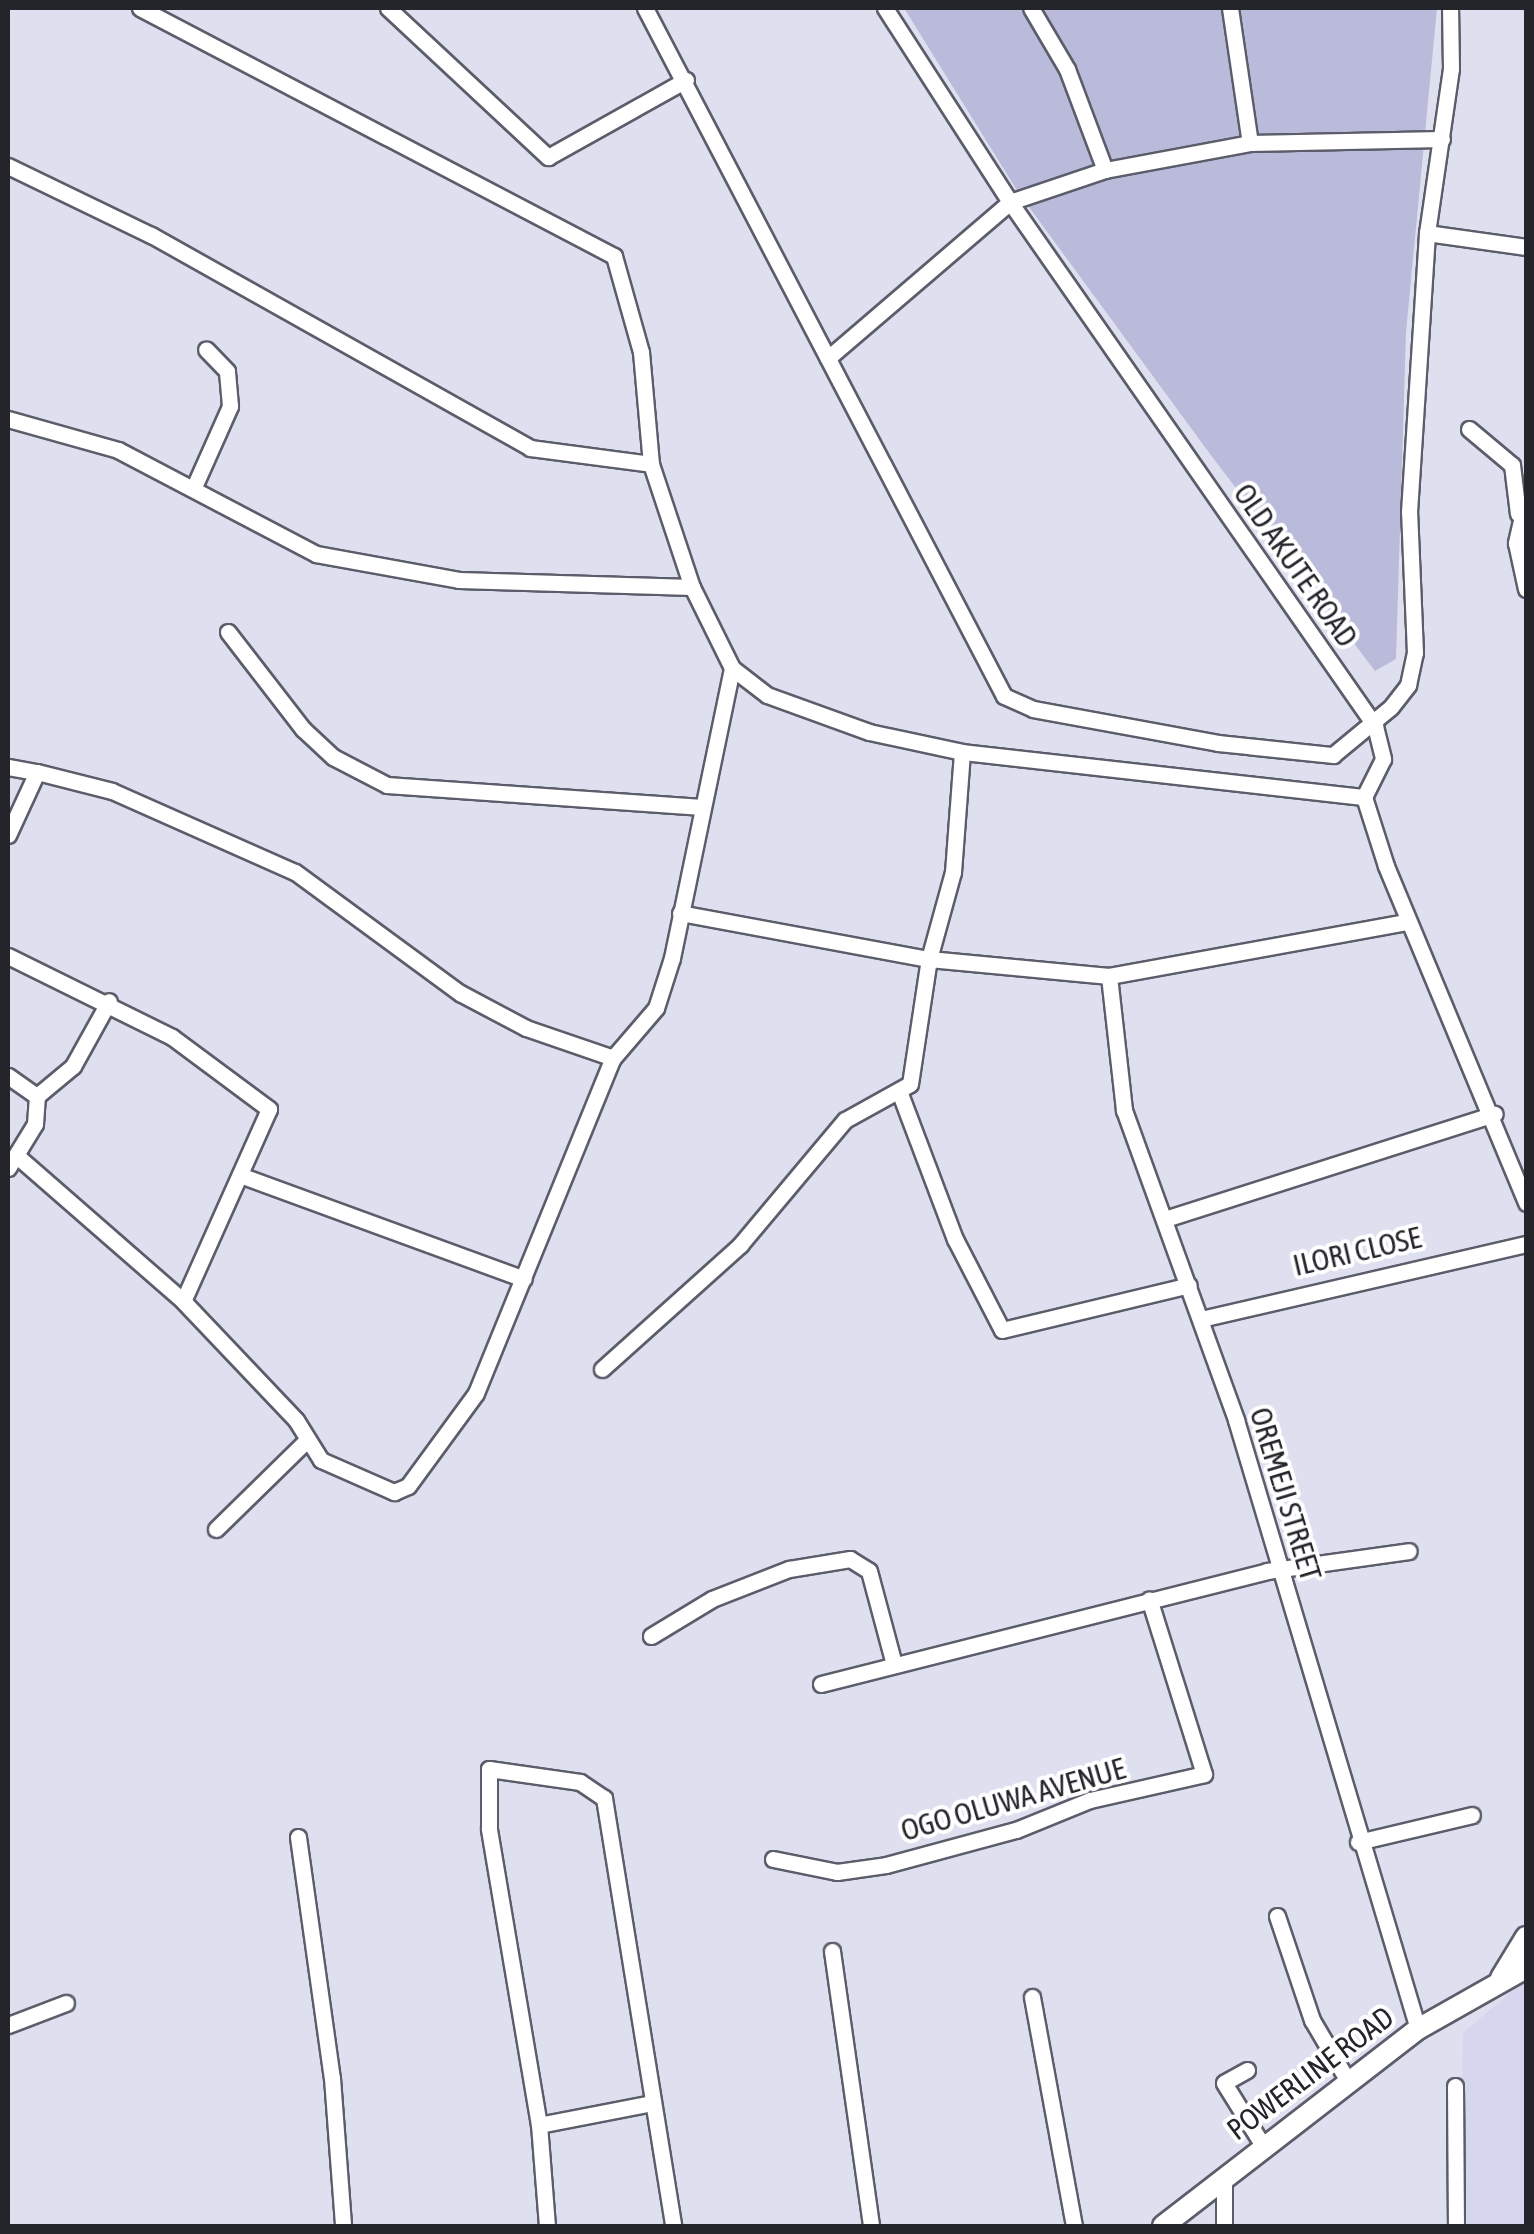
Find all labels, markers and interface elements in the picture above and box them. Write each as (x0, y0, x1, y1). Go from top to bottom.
street label: OLD AKUTE ROAD (1227, 476, 1365, 654)
street label: ILORI CLOSE (1289, 1219, 1425, 1283)
street label: OREMEJI STREET (1243, 1403, 1329, 1585)
street label: OGO OLUWA AVENUE (897, 1750, 1129, 1848)
street label: POWERLINE ROAD (1220, 1999, 1400, 2147)

